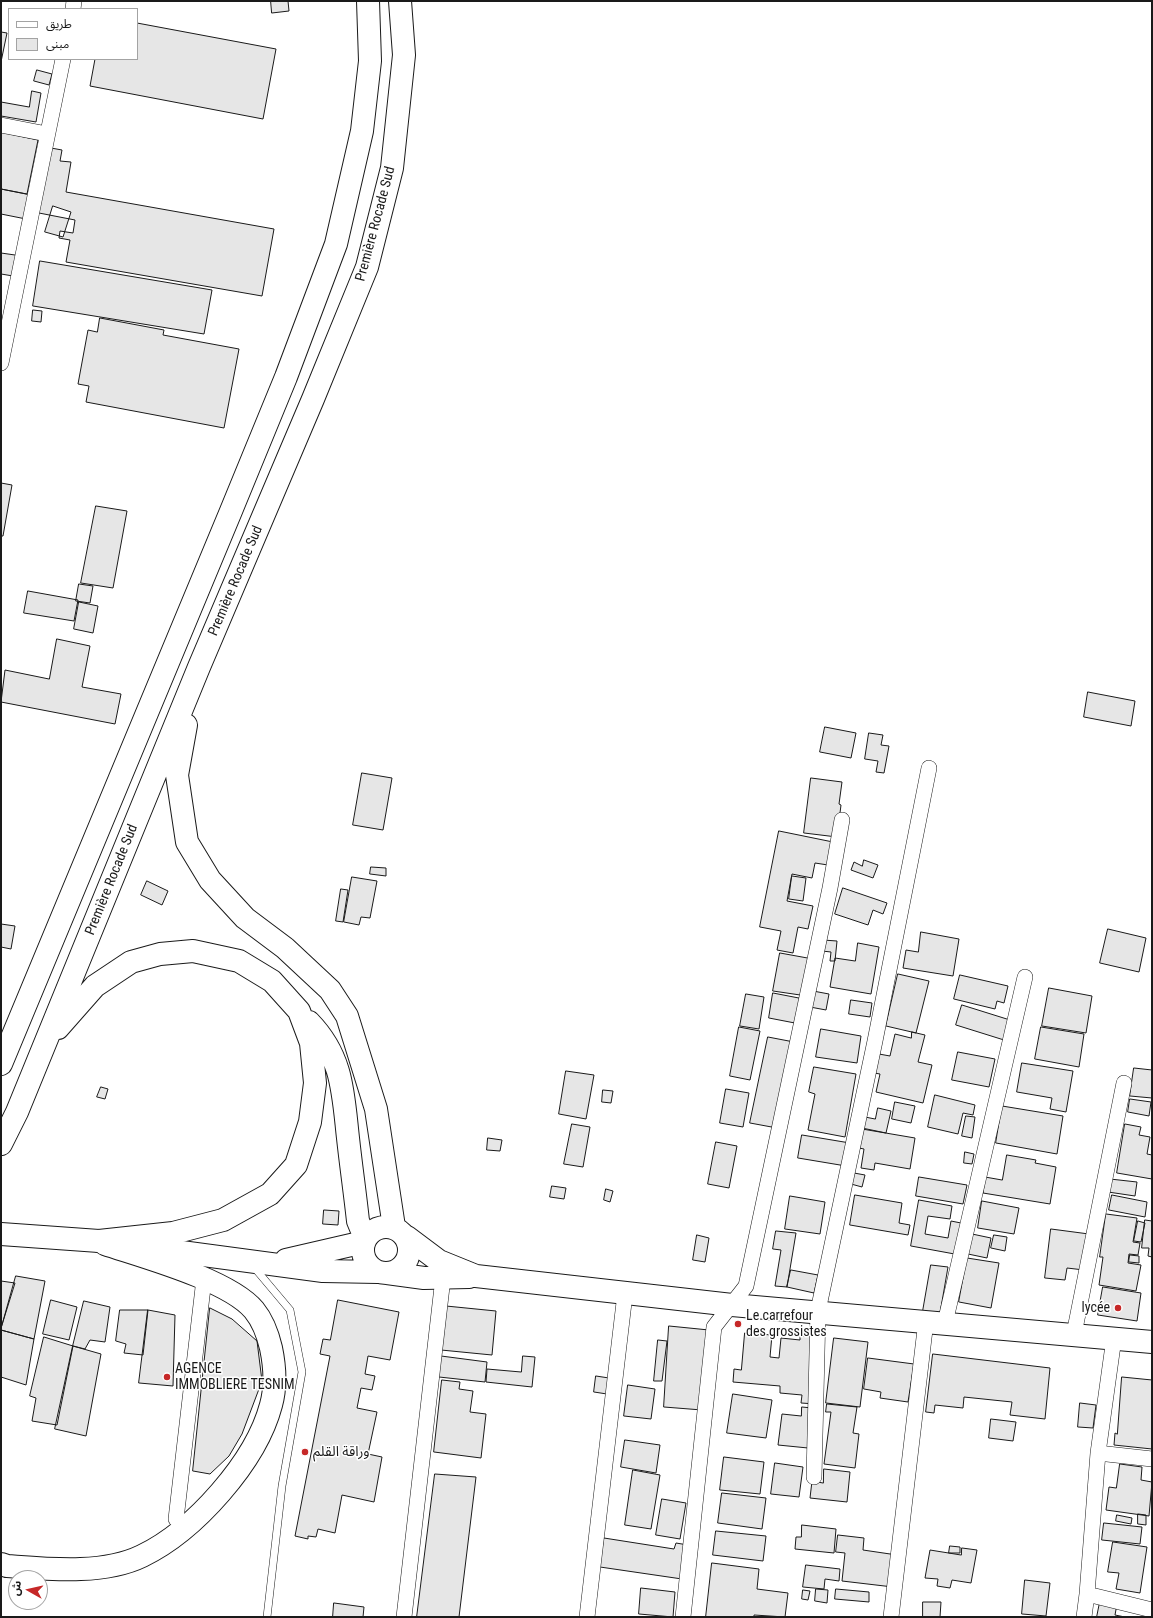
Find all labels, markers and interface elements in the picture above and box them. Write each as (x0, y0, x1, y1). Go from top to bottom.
legend (8, 8, 138, 60)
text: طريق (46, 17, 72, 31)
text: مبنى (46, 37, 69, 51)
street label: Première Rocade Sud (353, 165, 399, 283)
street label: Première Rocade Sud (205, 523, 267, 639)
street label: Première Rocade Sud (82, 822, 142, 938)
place label: lycée (1081, 1300, 1110, 1316)
marker: lycée (1113, 1303, 1123, 1313)
place label: Le carrefour des grossistes (746, 1308, 827, 1340)
marker: Le carrefour des grossistes (733, 1319, 743, 1329)
place label: AGENCE IMMOBLIERE TESNIM (175, 1361, 295, 1394)
marker: AGENCE IMMOBLIERE TESNIM (162, 1372, 172, 1382)
place label: وراقة القلم (313, 1444, 370, 1460)
marker: وراقة القلم (300, 1447, 310, 1457)
north arrow (8, 1570, 48, 1610)
text: ش (9, 1580, 24, 1597)

